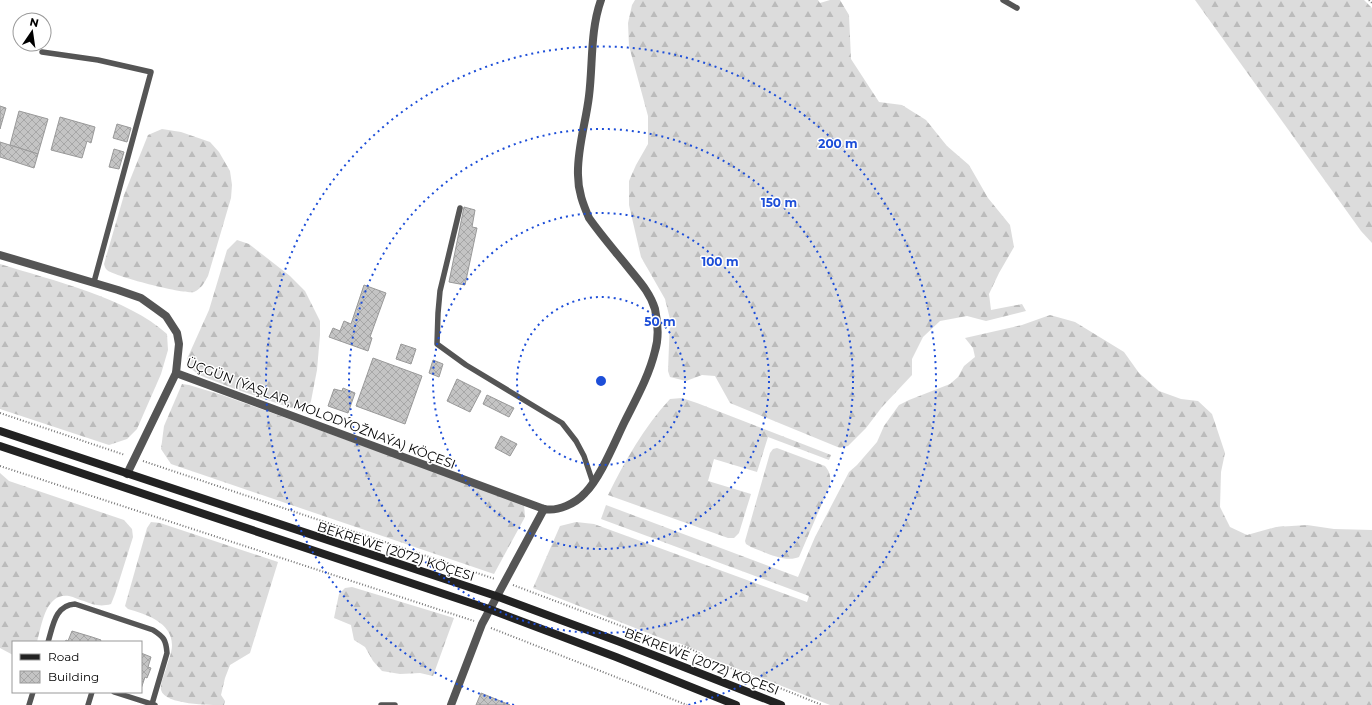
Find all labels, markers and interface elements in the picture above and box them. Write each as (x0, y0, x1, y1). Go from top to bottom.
north arrow (12, 12, 52, 52)
text: N (28, 14, 40, 30)
text: 200 m (818, 136, 858, 151)
text: 150 m (761, 195, 797, 210)
text: 100 m (702, 254, 738, 269)
text: 50 m (644, 314, 676, 329)
street label: ÜÇGÜN (ÝAŞLAR, MOLODÝOŽNAÝA) KÖÇESI (184, 354, 458, 472)
centre of rings (594, 374, 608, 388)
street label: BEKREWE (2072) KÖÇESI (315, 518, 477, 584)
street label: BEKREWE (2072) KÖÇESI (622, 624, 782, 698)
legend (12, 641, 142, 693)
text: Road (48, 649, 79, 664)
text: Building (48, 669, 99, 684)

